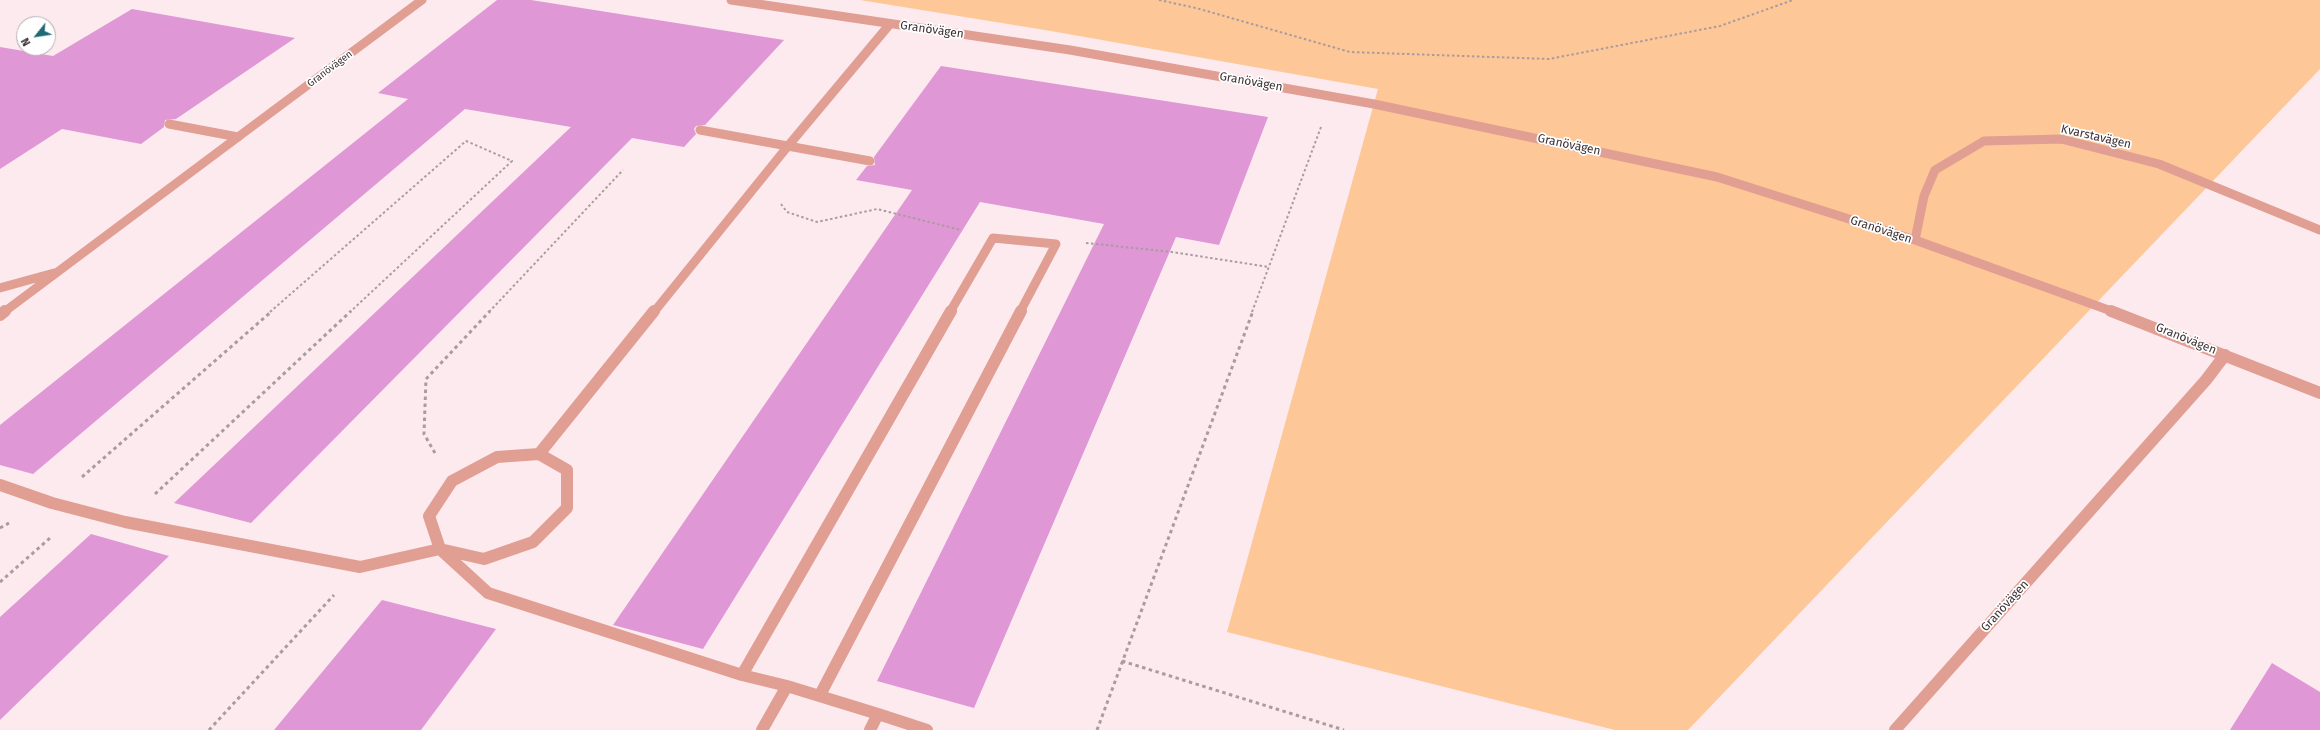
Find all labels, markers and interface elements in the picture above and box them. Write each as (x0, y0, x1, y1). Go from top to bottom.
north arrow (16, 16, 56, 56)
street label: Granövägen (899, 18, 965, 42)
text: N (19, 35, 33, 48)
street label: Granövägen (305, 48, 355, 90)
street label: Granövägen (1218, 69, 1284, 95)
street label: Kvarstavägen (2060, 122, 2132, 152)
street label: Granövägen (1536, 131, 1602, 159)
street label: Granövägen (1848, 213, 1914, 247)
street label: Granövägen (2154, 320, 2218, 358)
street label: Granövägen (1978, 577, 2032, 635)

